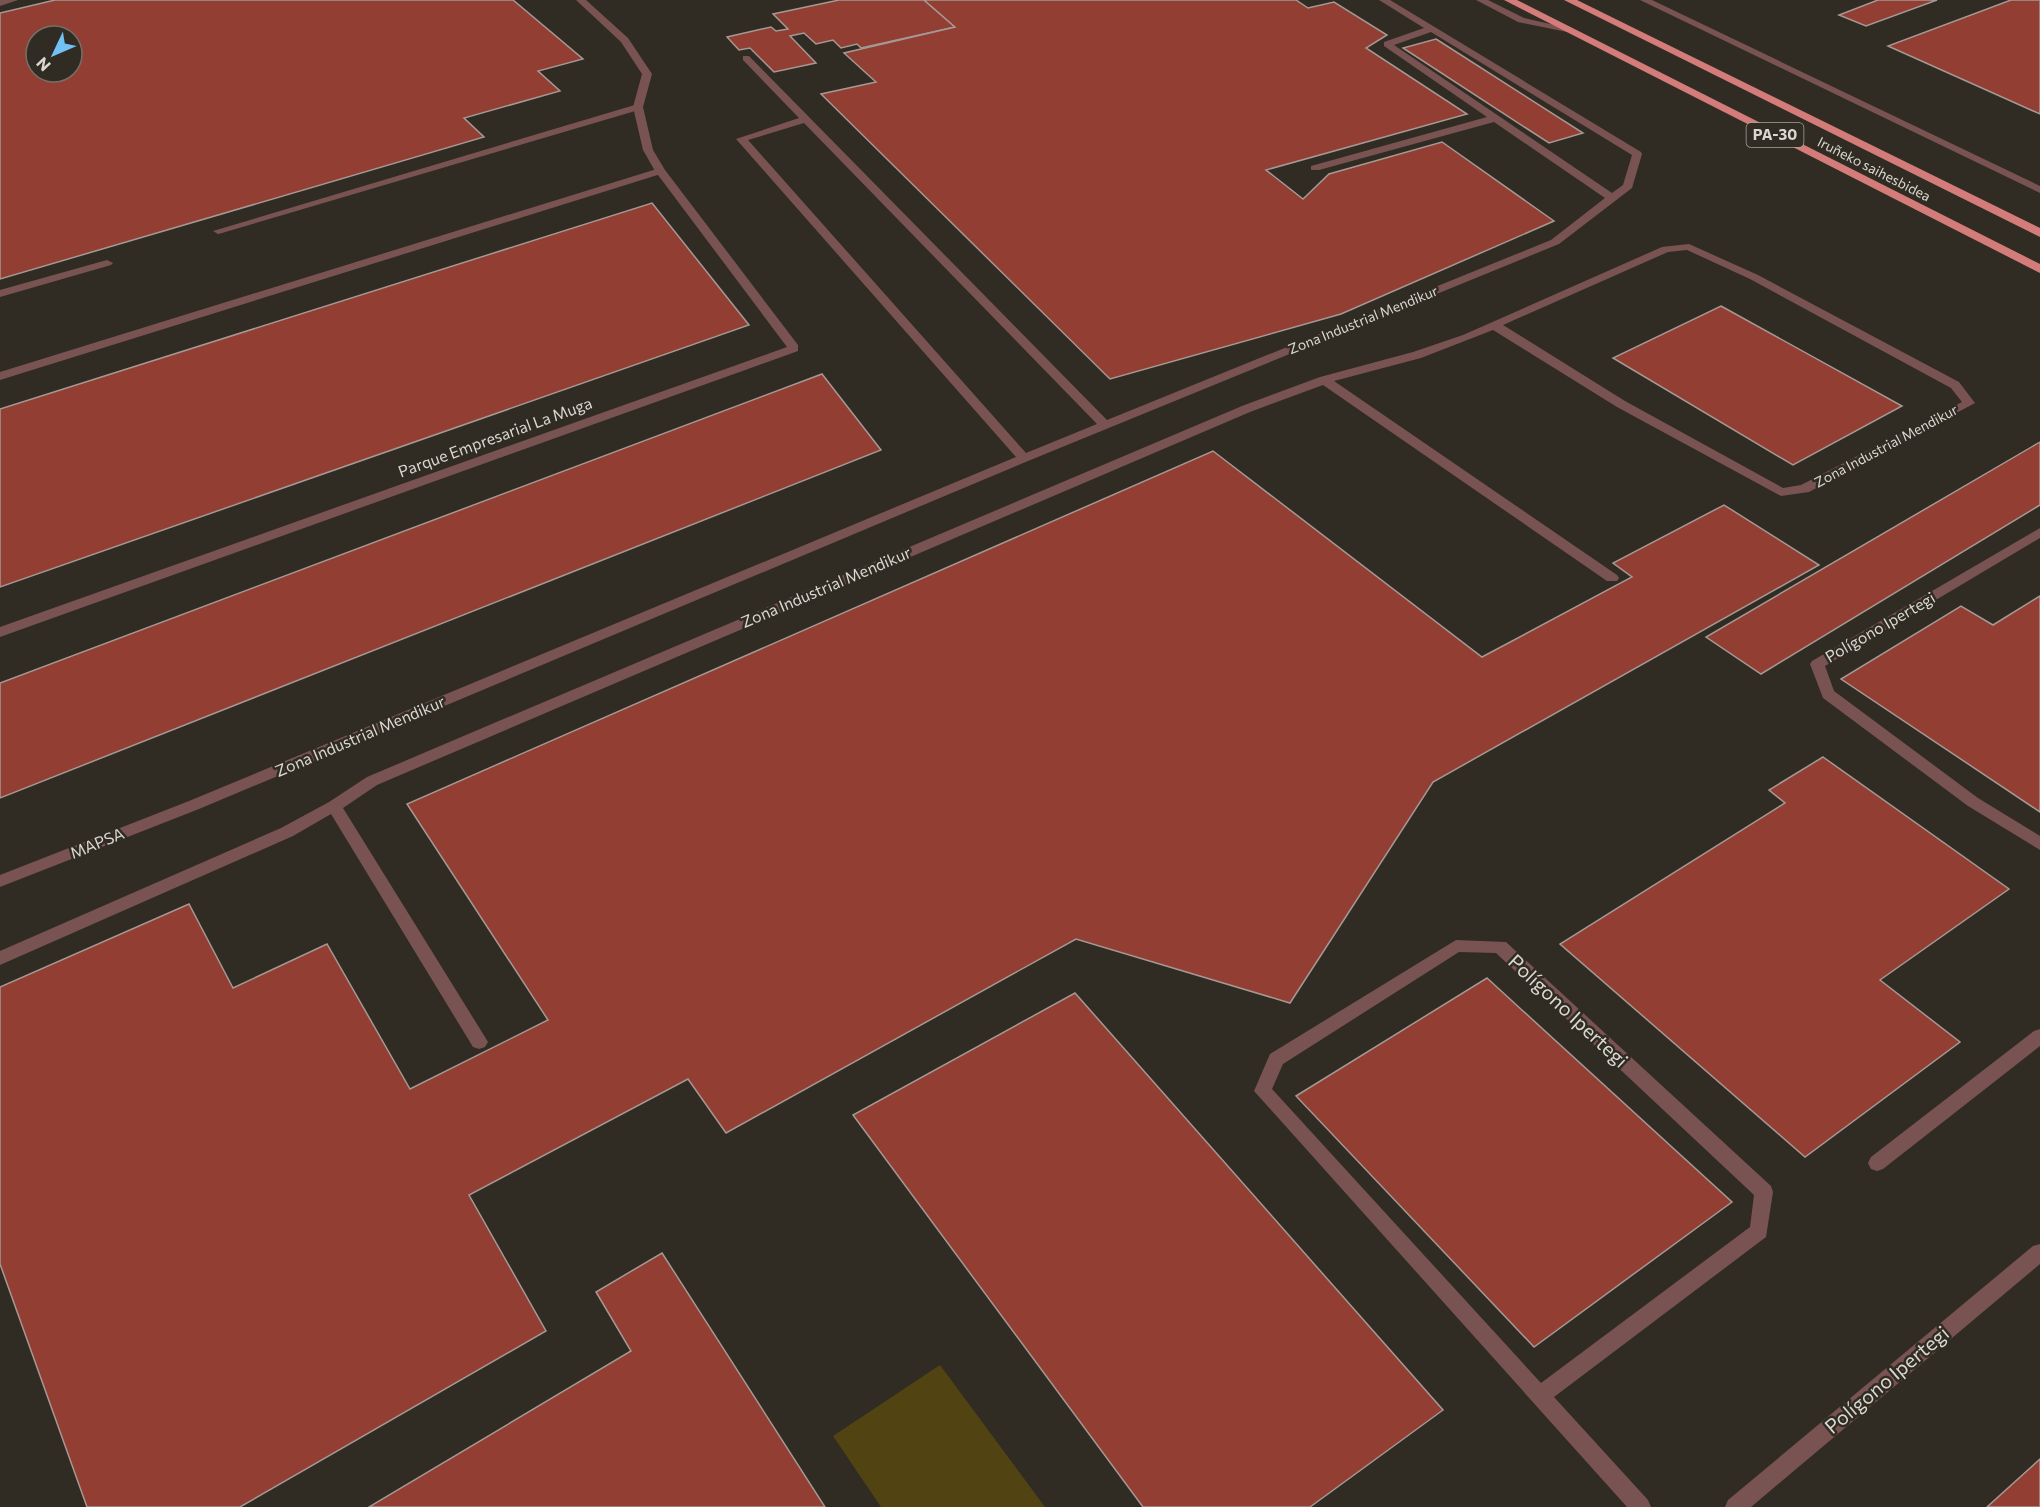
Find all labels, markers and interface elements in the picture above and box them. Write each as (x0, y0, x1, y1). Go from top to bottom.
north arrow (24, 24, 84, 84)
text: N (32, 54, 54, 76)
road number: PA-30 (1746, 123, 1804, 147)
street label: Iruñeko saihesbidea (1815, 133, 1934, 204)
street label: Zona Industrial Mendikur (1285, 282, 1440, 357)
street label: Parque Empresarial La Muga (395, 393, 594, 481)
street label: Zona Industrial Mendikur (1811, 400, 1961, 491)
street label: Zona Industrial Mendikur (738, 542, 914, 631)
street label: Polígono Ipertegi (1821, 587, 1938, 666)
street label: Zona Industrial Mendikur (272, 691, 448, 780)
street label: MAPSA (67, 823, 127, 862)
street label: Polígono Ipertegi (1504, 949, 1633, 1072)
street label: Polígono Ipertegi (1819, 1320, 1953, 1438)

